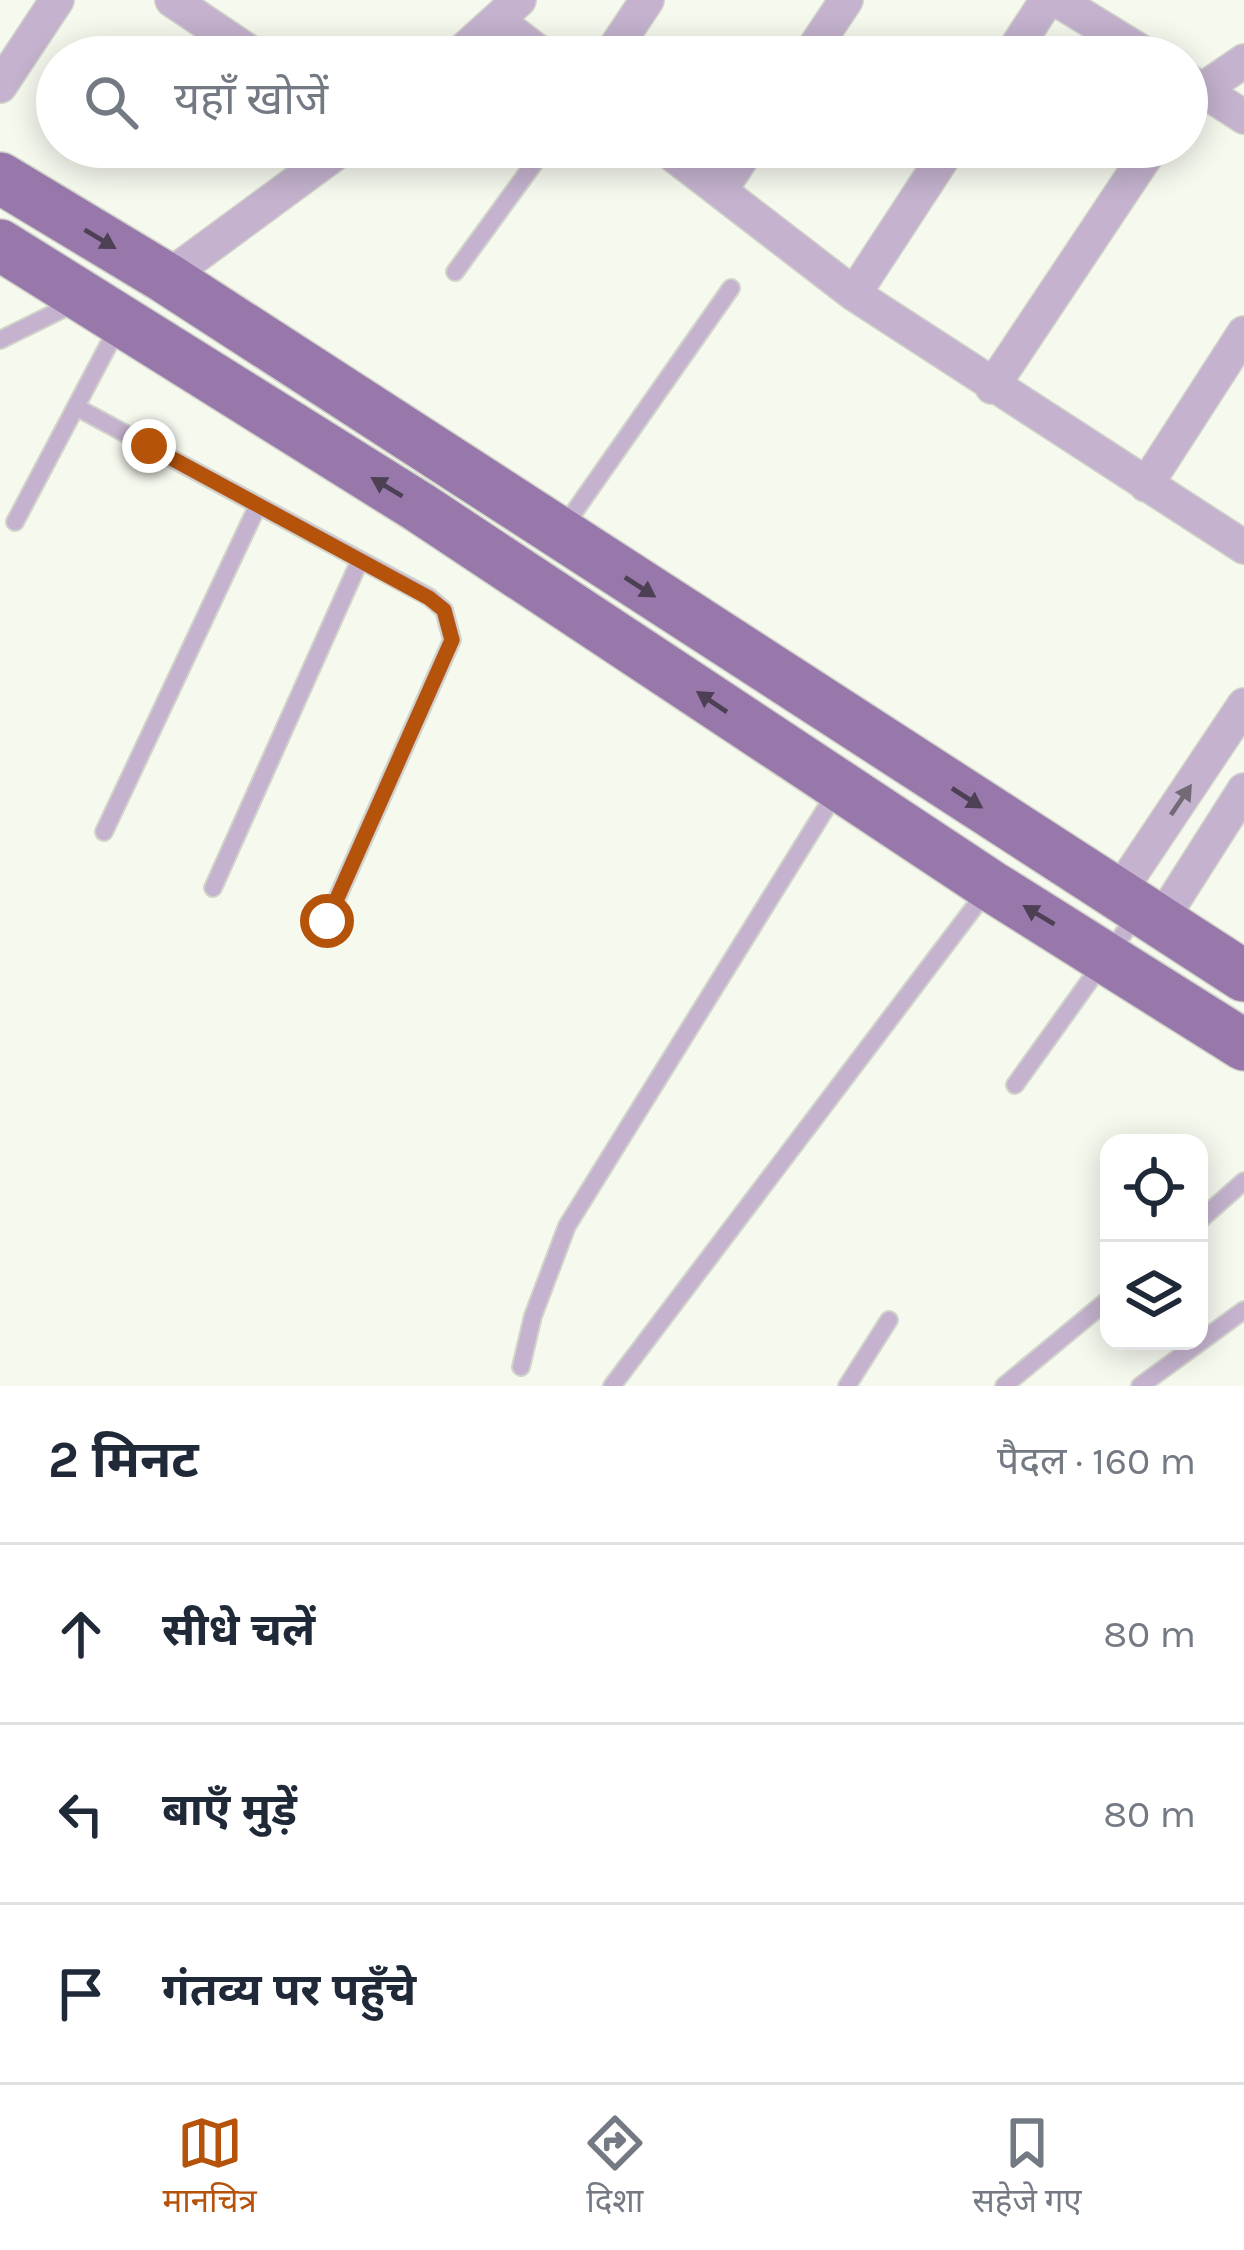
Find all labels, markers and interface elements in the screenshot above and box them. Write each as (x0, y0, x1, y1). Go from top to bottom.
search box (36, 36, 1208, 168)
icon: search (78, 69, 144, 135)
text: यहाँ खोजें (174, 73, 328, 125)
one-way arrow (83, 227, 117, 248)
route end (122, 419, 176, 473)
one-way arrow (370, 477, 404, 498)
one-way arrow (623, 575, 656, 597)
one-way arrow (696, 691, 729, 713)
one-way arrow (1169, 784, 1191, 817)
one-way arrow (951, 787, 984, 809)
route start (300, 894, 354, 948)
one-way arrow (1022, 905, 1056, 926)
map controls (1100, 1134, 1208, 1350)
button: locate (1100, 1134, 1208, 1242)
button: layers (1100, 1242, 1208, 1350)
text: 2 मिनट (48, 1430, 199, 1490)
text: पैदल · 160 m (997, 1438, 1196, 1484)
icon: ahead (48, 1601, 114, 1667)
text: सीधे चलें (162, 1604, 315, 1656)
text: 80 m (1103, 1611, 1196, 1657)
icon: left (48, 1781, 114, 1847)
text: बाएँ मुड़ें (162, 1784, 297, 1836)
text: 80 m (1103, 1791, 1196, 1837)
icon: arrive (48, 1961, 114, 2027)
text: गंतव्य पर पहुँचे (162, 1964, 416, 2016)
tab: मानचित्र (162, 2110, 257, 2225)
tab: दिशा (582, 2110, 648, 2225)
tab: सहेजे गए (973, 2110, 1082, 2225)

